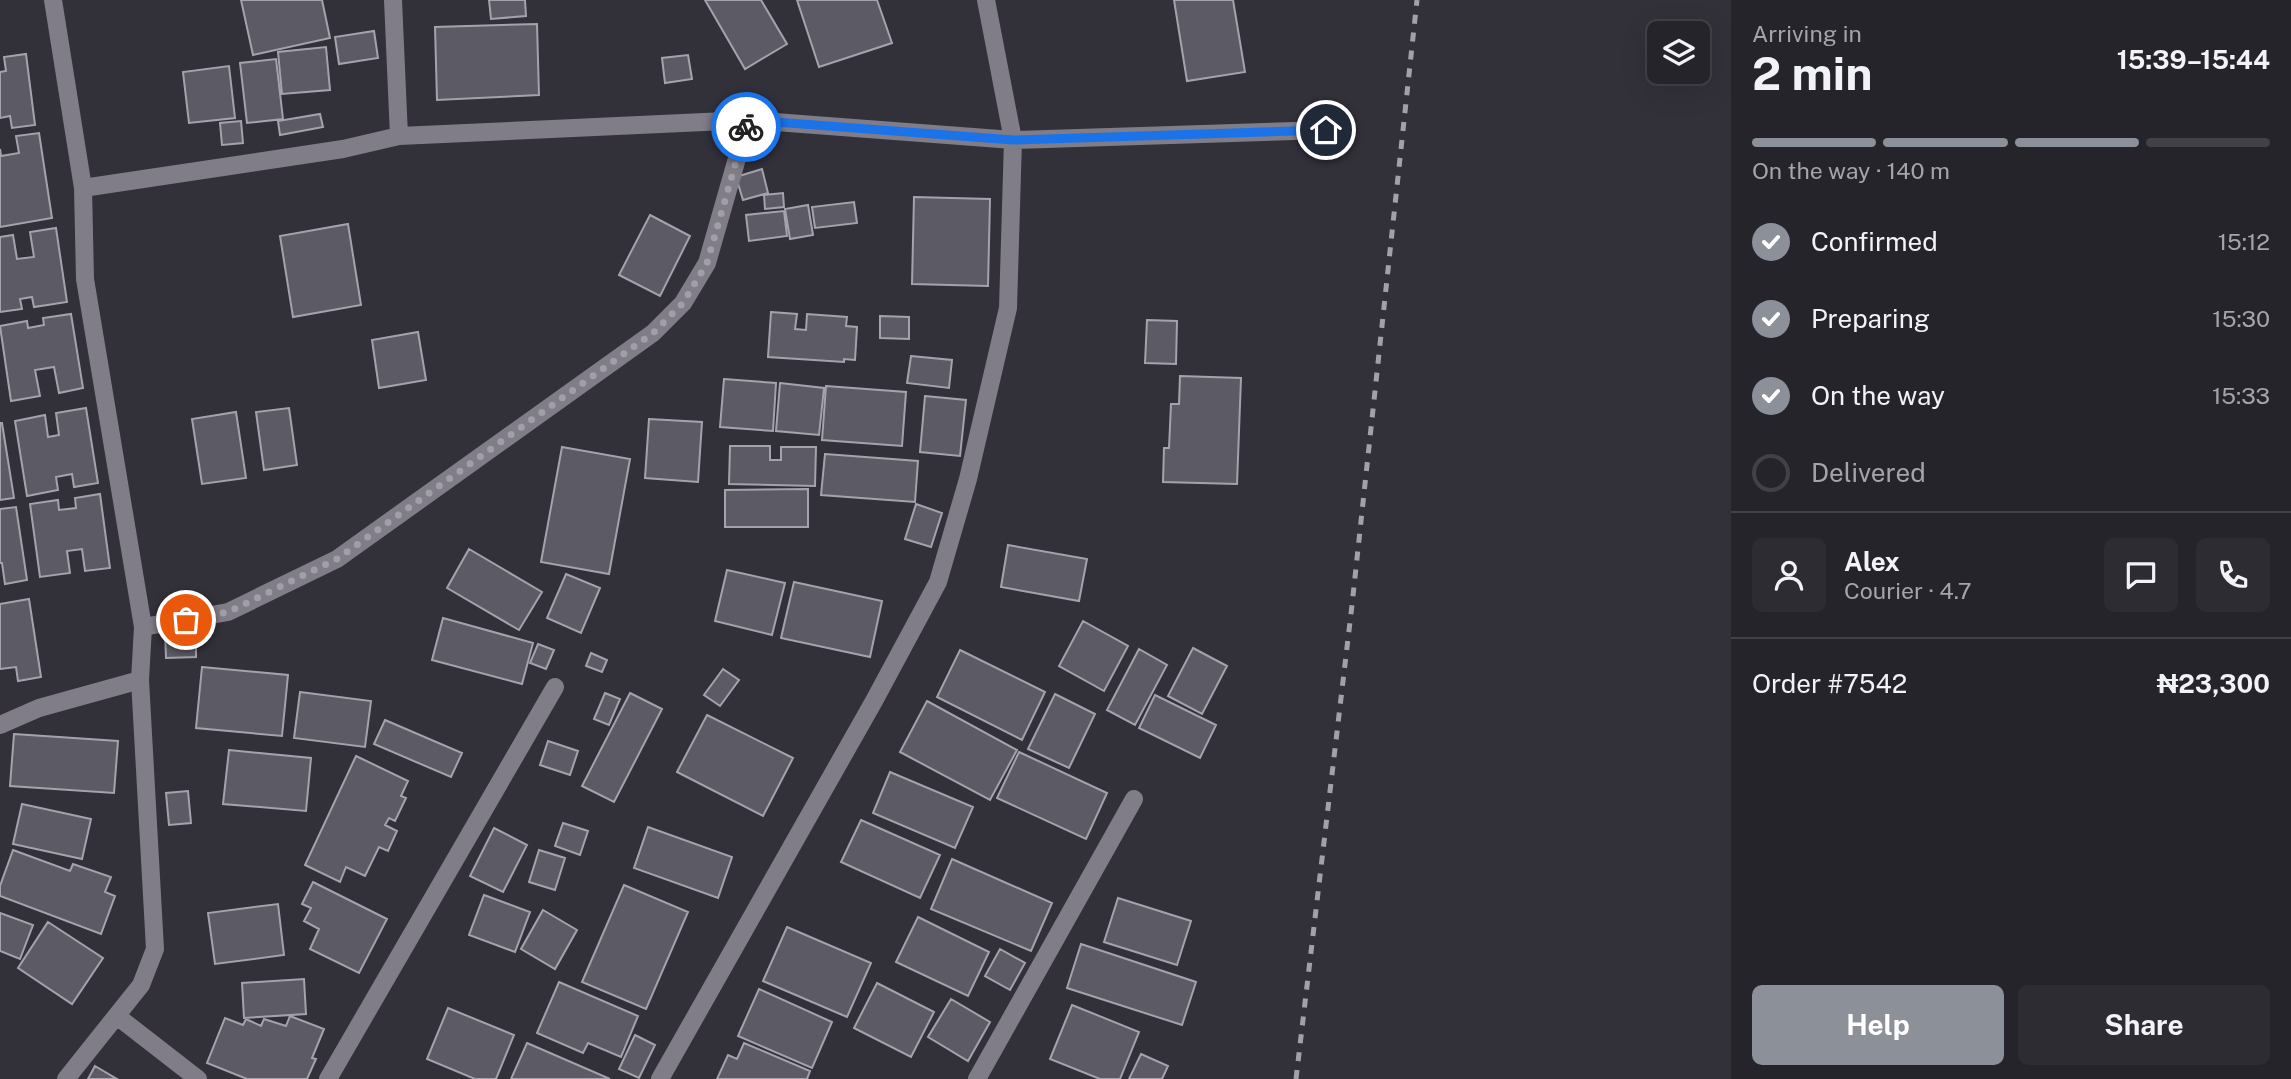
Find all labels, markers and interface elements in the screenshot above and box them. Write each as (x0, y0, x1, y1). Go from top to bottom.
text: Arriving in (1752, 20, 1862, 47)
map controls (1647, 21, 1710, 84)
button: layers (1647, 21, 1710, 84)
text: 15:39–15:44 (2117, 44, 2270, 75)
text: 2 min (1752, 46, 1872, 100)
courier (711, 92, 781, 162)
pin (1296, 100, 1356, 160)
icon: bike (727, 108, 765, 146)
icon: home (1307, 111, 1345, 149)
text: On the way · 140 m (1752, 157, 1950, 184)
icon: check (1752, 223, 1790, 261)
text: Confirmed (1811, 226, 1938, 257)
text: 15:12 (2218, 228, 2270, 255)
icon: check (1752, 300, 1790, 338)
text: Preparing (1811, 303, 1930, 334)
text: 15:30 (2212, 305, 2270, 332)
icon: check (1752, 377, 1790, 415)
text: On the way (1811, 380, 1945, 411)
text: 15:33 (2212, 382, 2270, 409)
text: Delivered (1811, 457, 1926, 488)
button: person (1752, 538, 1826, 612)
button: chat (2104, 538, 2178, 612)
button: phone (2196, 538, 2270, 612)
text: Alex (1844, 546, 1900, 577)
text: Courier · 4.7 (1844, 577, 1972, 604)
pin (156, 590, 216, 650)
icon: bag (167, 601, 205, 639)
text: Order #7542 (1752, 668, 1907, 699)
text: ₦23,300 (2157, 668, 2270, 699)
button: Help (1752, 985, 2004, 1065)
button: Share (2018, 985, 2270, 1065)

